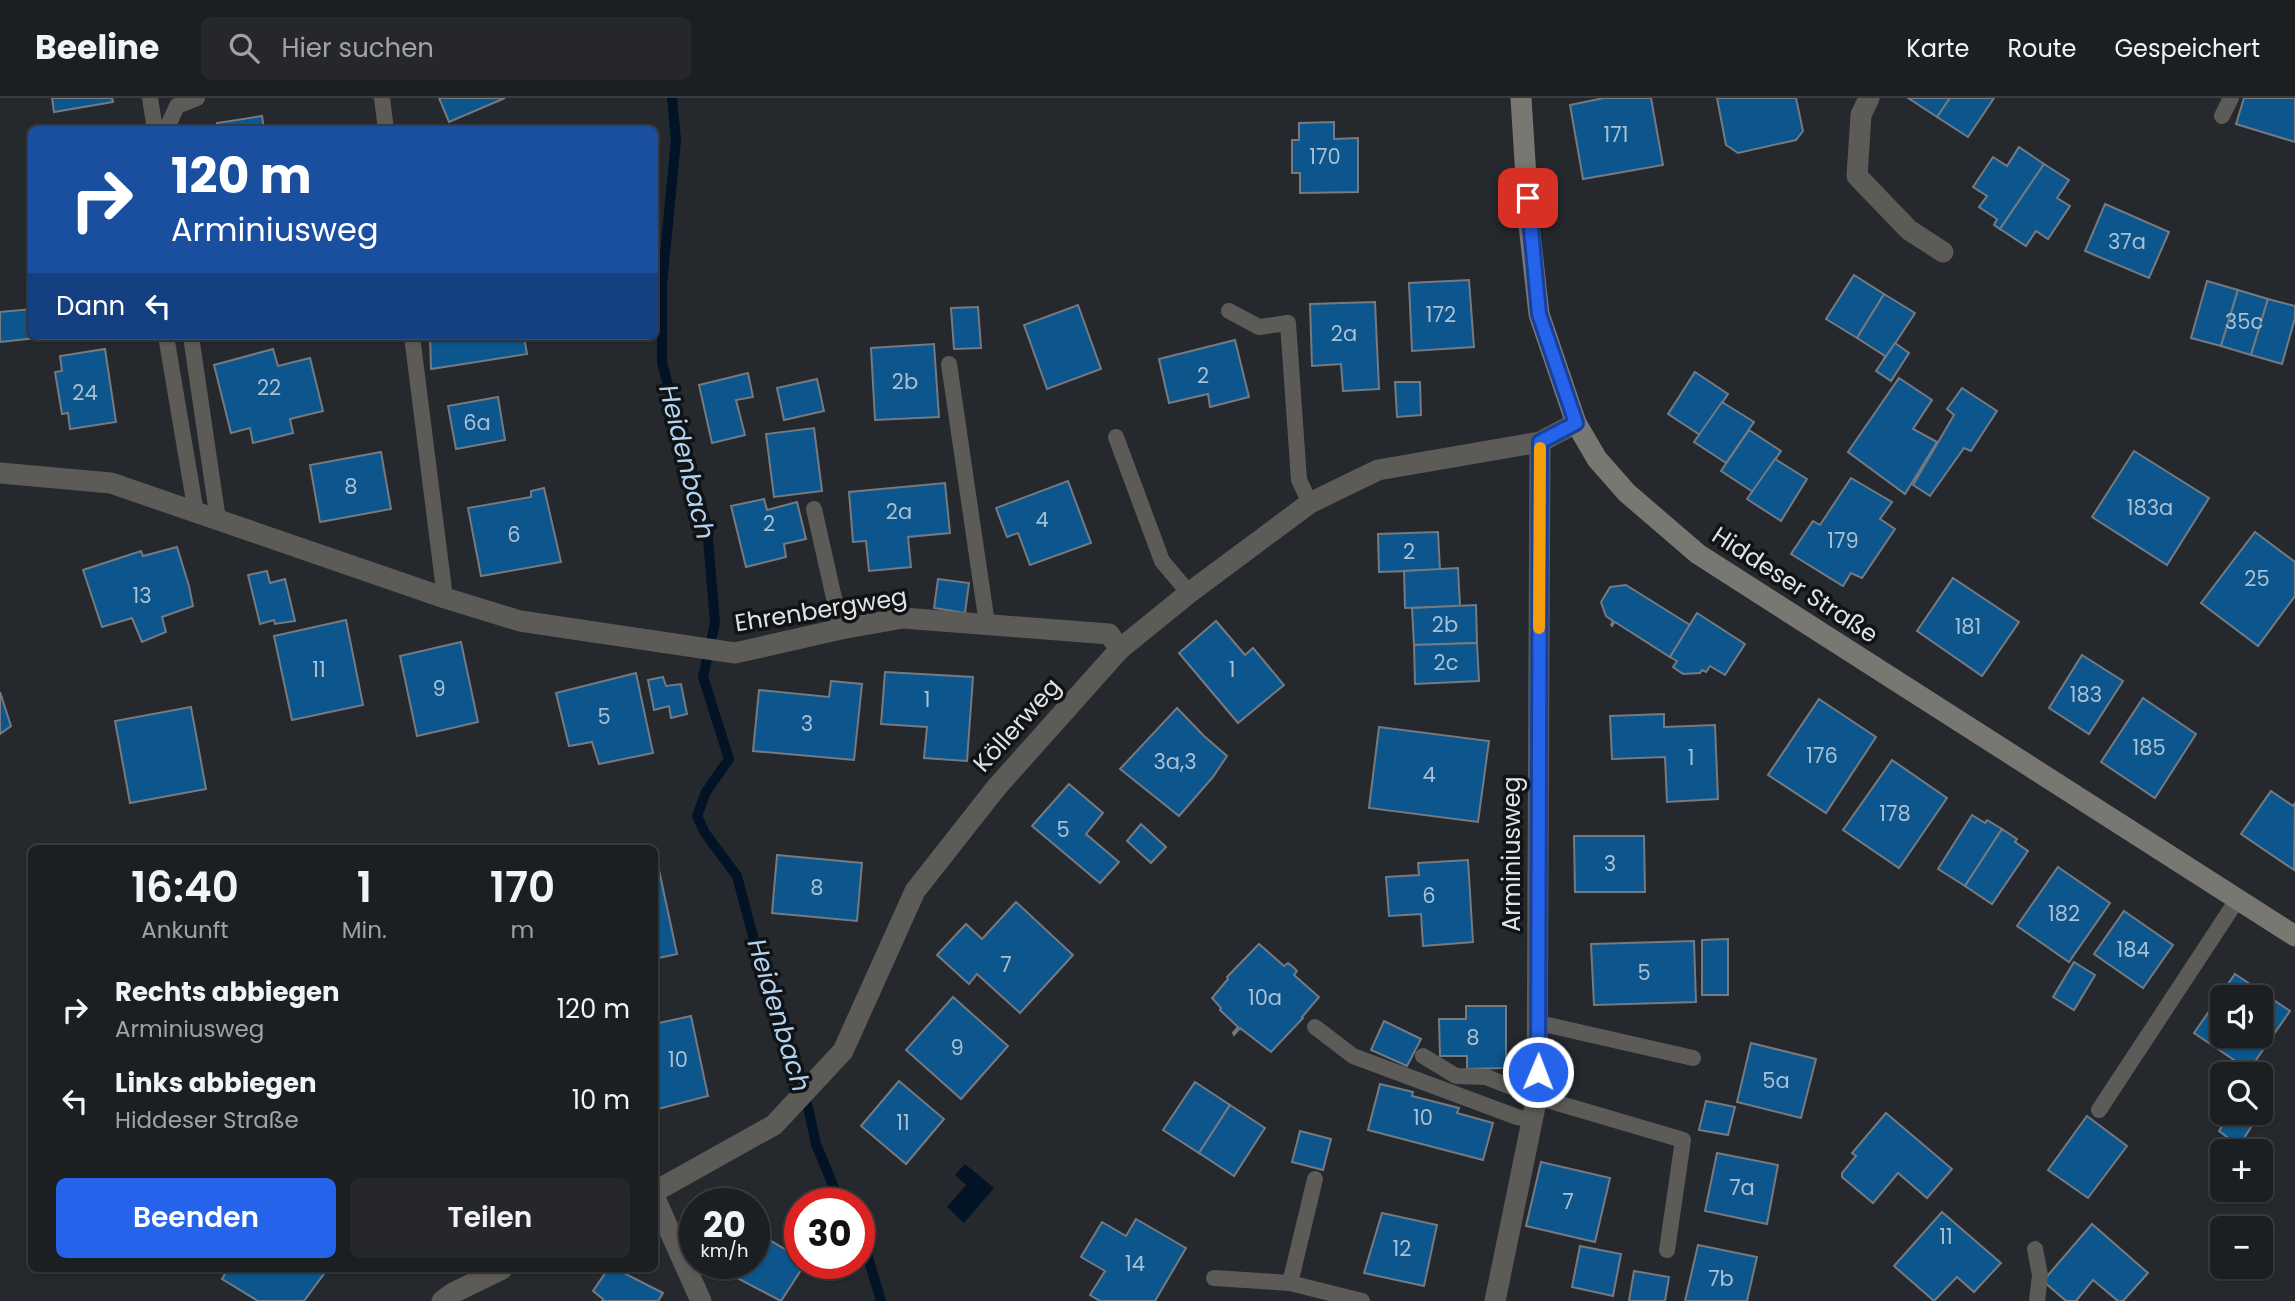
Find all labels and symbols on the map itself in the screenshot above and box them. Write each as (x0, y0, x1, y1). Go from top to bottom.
house number: 171 (1604, 120, 1628, 149)
house number: 170 (1309, 142, 1341, 171)
pin (1498, 168, 1558, 228)
house number: 37a (2108, 227, 2146, 256)
house number: 172 (1426, 300, 1456, 329)
house number: 35c (2225, 307, 2263, 336)
house number: 2a (1331, 319, 1357, 348)
house number: 2 (1197, 361, 1209, 390)
house number: 2b (892, 367, 918, 396)
house number: 22 (257, 373, 281, 402)
house number: 24 (72, 378, 98, 407)
water label: Heidenbach (650, 381, 724, 543)
house number: 6a (463, 408, 491, 437)
house number: 8 (344, 472, 358, 501)
house number: 183a (2127, 493, 2173, 522)
house number: 2a (886, 497, 912, 526)
house number: 4 (1035, 505, 1049, 534)
house number: 2 (763, 509, 775, 538)
street label: Hiddeser Straße (1706, 518, 1885, 651)
house number: 6 (507, 520, 521, 549)
house number: 179 (1827, 526, 1859, 555)
house number: 2 (1403, 537, 1415, 566)
house number: 25 (2244, 564, 2270, 593)
street label: Ehrenbergweg (732, 580, 909, 639)
house number: 13 (132, 581, 152, 610)
house number: 2b (1432, 610, 1458, 639)
house number: 181 (1955, 612, 1981, 641)
house number: 2c (1434, 648, 1458, 677)
house number: 11 (312, 655, 326, 684)
house number: 1 (1229, 655, 1235, 684)
street label: Köllerweg (965, 670, 1068, 779)
house number: 9 (432, 674, 446, 703)
house number: 183 (2070, 680, 2102, 709)
house number: 1 (924, 685, 930, 714)
house number: 5 (597, 702, 611, 731)
house number: 3 (801, 709, 813, 738)
house number: 185 (2132, 733, 2166, 762)
house number: 176 (1806, 741, 1838, 770)
house number: 1 (1688, 743, 1694, 772)
house number: 3a,3 (1153, 747, 1197, 776)
house number: 4 (1422, 760, 1436, 789)
street label: Arminiusweg (1495, 776, 1528, 932)
house number: 178 (1879, 799, 1911, 828)
house number: 5 (1056, 815, 1070, 844)
house number: 3 (1604, 849, 1616, 878)
house number: 8 (810, 873, 824, 902)
house number: 6 (1422, 881, 1436, 910)
house number: 182 (2048, 899, 2080, 928)
water label: Heidenbach (739, 934, 819, 1096)
house number: 184 (2116, 935, 2150, 964)
house number: 7 (1000, 950, 1012, 979)
house number: 5 (1637, 958, 1651, 987)
house number: 10a (1248, 983, 1282, 1012)
house number: 8 (1466, 1023, 1480, 1052)
house number: 9 (950, 1033, 964, 1062)
position arrow (1501, 1035, 1575, 1109)
house number: 10 (668, 1045, 688, 1074)
house number: 5a (1762, 1066, 1790, 1095)
house number: 10 (1413, 1103, 1433, 1132)
house number: 11 (896, 1108, 910, 1137)
house number: 7a (1729, 1173, 1755, 1202)
house number: 7 (1562, 1187, 1574, 1216)
speed limit sign: 30 (784, 1188, 875, 1279)
house number: 11 (1939, 1222, 1953, 1251)
house number: 12 (1393, 1234, 1411, 1263)
house number: 14 (1125, 1249, 1145, 1278)
house number: 7b (1708, 1264, 1734, 1293)

